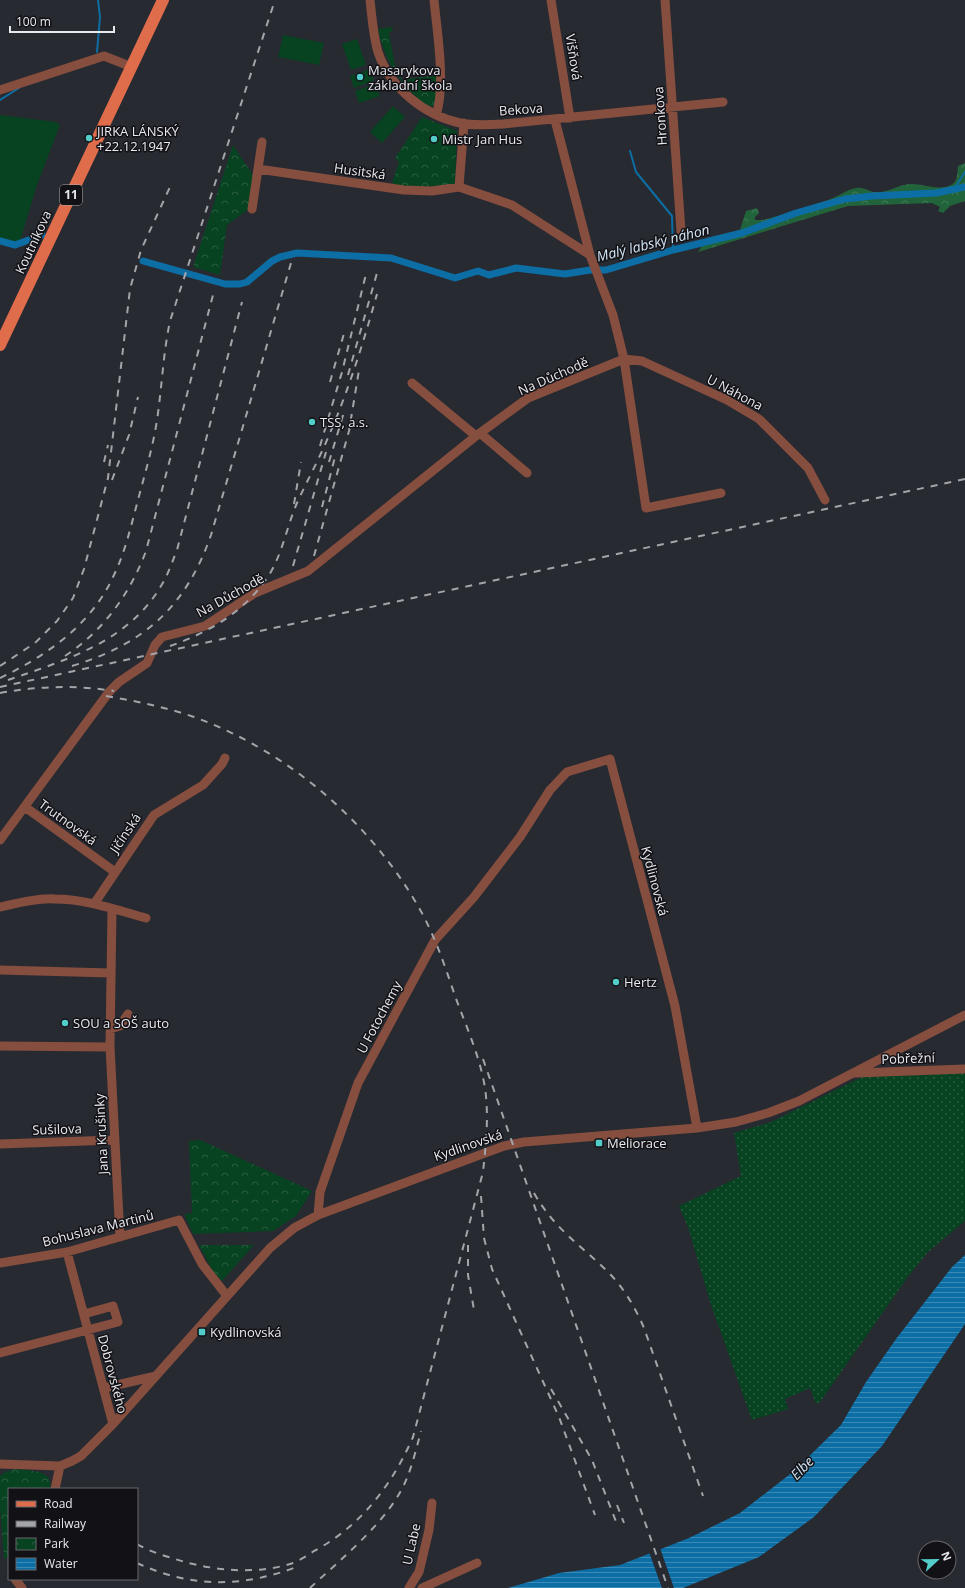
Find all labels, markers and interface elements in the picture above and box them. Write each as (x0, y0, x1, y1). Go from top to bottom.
scale bar (10, 8, 114, 34)
text: 100 m (16, 13, 51, 30)
street label: Višňová (561, 33, 587, 81)
place label: Masarykova základní škola (368, 61, 453, 94)
marker: Masarykova základní škola (355, 72, 365, 82)
street label: Hronkova (649, 86, 671, 146)
street label: Bekova (498, 98, 544, 120)
place label: JIRKA LÁNSKÝ +22.12.1947 (95, 122, 180, 155)
place label: Mistr Jan Hus (442, 130, 522, 148)
marker: JIRKA LÁNSKÝ +22.12.1947 (84, 133, 94, 143)
marker: Mistr Jan Hus (429, 134, 439, 144)
street label: Husitská (333, 158, 387, 184)
road number: 11 (60, 185, 82, 205)
street label: Koutníkova (10, 207, 56, 277)
water label: Malý labský náhon (594, 219, 711, 266)
street label: Na Důchodě (515, 353, 591, 399)
street label: U Náhona (704, 370, 766, 414)
place label: TSS, a.s. (320, 413, 368, 431)
marker: TSS, a.s. (307, 417, 317, 427)
street label: Na Důchodě (193, 569, 267, 621)
street label: Trutnovská (35, 795, 101, 849)
street label: Jičínská (104, 810, 145, 858)
street label: Kydlinovská (637, 844, 673, 918)
place label: Hertz (624, 973, 657, 991)
street label: U Fotochemy (352, 977, 406, 1056)
marker: Hertz (611, 977, 621, 987)
place label: SOU a SOŠ auto (73, 1014, 169, 1032)
marker: SOU a SOŠ auto (60, 1018, 70, 1028)
street label: Pobřežní (881, 1048, 936, 1068)
street label: Jana Krušinky (90, 1092, 112, 1177)
street label: Sušilova (32, 1119, 82, 1139)
street label: Kydlinovská (431, 1125, 505, 1165)
place label: Meliorace (607, 1134, 666, 1152)
marker: Meliorace (594, 1138, 604, 1148)
street label: Bohuslava Martinů (40, 1205, 156, 1251)
place label: Kydlinovská (210, 1323, 282, 1341)
marker: Kydlinovská (197, 1327, 207, 1337)
street label: Dobrovského (94, 1333, 132, 1416)
water label: Elbe (786, 1452, 817, 1484)
legend (8, 1488, 138, 1580)
text: Road (44, 1495, 73, 1512)
text: Railway (44, 1515, 87, 1532)
street label: U Labe (397, 1521, 425, 1567)
text: Park (44, 1535, 70, 1552)
north arrow (917, 1540, 957, 1580)
text: N (938, 1549, 955, 1563)
text: Water (44, 1555, 78, 1572)

